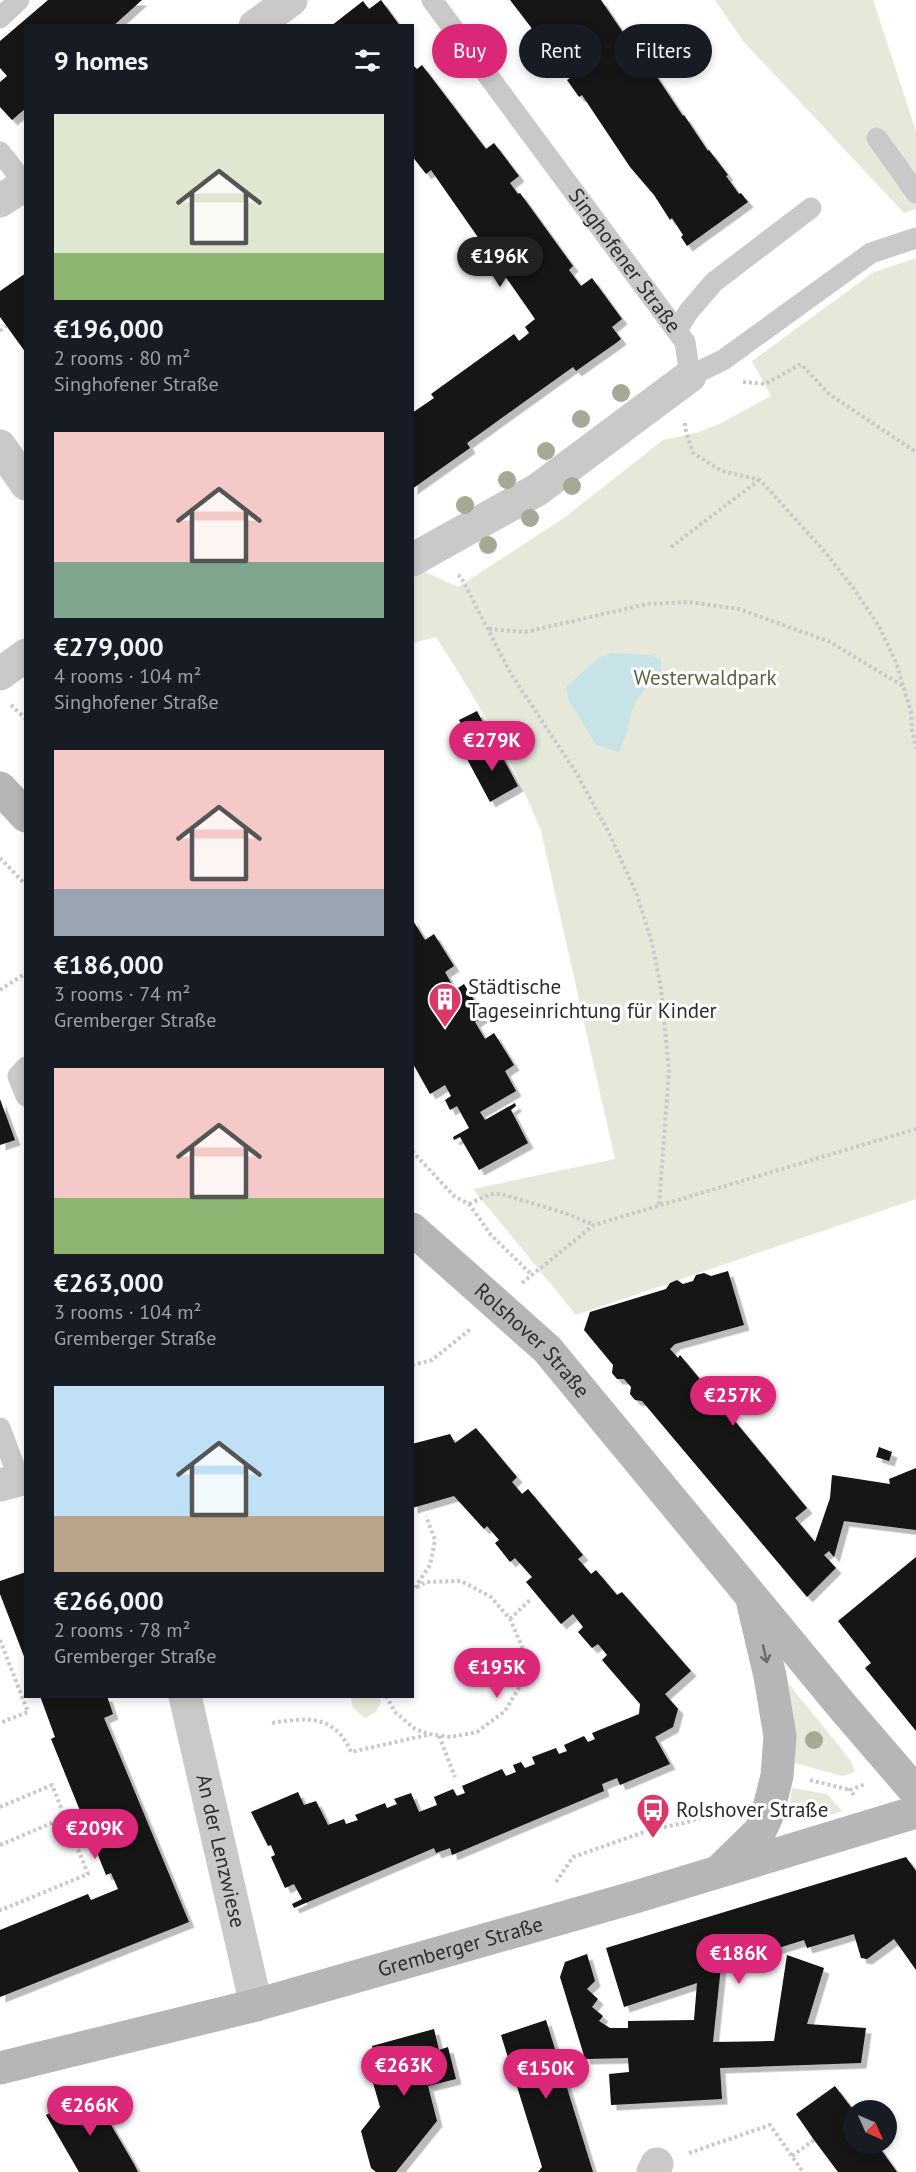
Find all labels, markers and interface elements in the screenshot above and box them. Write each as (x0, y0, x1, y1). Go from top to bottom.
chip: Buy (432, 24, 507, 78)
chip: Rent (519, 24, 602, 78)
chip: Filters (614, 24, 712, 78)
text: 9 homes (54, 44, 149, 77)
icon: filters (351, 44, 384, 77)
icon: home (165, 153, 273, 261)
street label: Singhofener Straße (563, 183, 687, 338)
pin: €196K (458, 237, 542, 288)
text: €196K (471, 243, 529, 269)
text: €196,000 (54, 312, 164, 345)
text: 2 rooms · 80 m² (54, 345, 190, 371)
text: Singhofener Straße (54, 371, 219, 397)
icon: home (165, 471, 273, 579)
text: €279,000 (54, 630, 164, 663)
text: 4 rooms · 104 m² (54, 663, 201, 689)
park label: Westerwaldpark (634, 664, 776, 691)
text: Singhofener Straße (54, 689, 219, 715)
pin: €279K (450, 721, 534, 772)
text: €279K (463, 727, 521, 753)
icon: home (165, 789, 273, 897)
text: €186,000 (54, 948, 164, 981)
place label: Städtische Tageseinrichtung für Kinder (468, 973, 717, 1024)
text: 3 rooms · 74 m² (54, 981, 190, 1007)
building icon: Städtische Tageseinrichtung für Kinder (427, 981, 463, 1028)
text: Gremberger Straße (54, 1007, 216, 1033)
icon: home (165, 1107, 273, 1215)
text: €263,000 (54, 1266, 164, 1299)
street label: Rolshover Straße (469, 1277, 596, 1403)
text: 3 rooms · 104 m² (54, 1299, 201, 1325)
text: Gremberger Straße (54, 1325, 216, 1351)
pin: €257K (691, 1376, 775, 1427)
text: €257K (704, 1382, 762, 1408)
icon: home (165, 1425, 273, 1533)
text: €266,000 (54, 1584, 164, 1617)
text: 2 rooms · 78 m² (54, 1617, 190, 1643)
text: Gremberger Straße (54, 1643, 216, 1669)
one-way arrow (759, 1644, 771, 1663)
pin: €195K (455, 1648, 539, 1699)
text: €195K (468, 1654, 526, 1680)
street label: An der Lenzwiese (190, 1772, 252, 1930)
bus stop icon: Rolshover Straße (635, 1792, 671, 1839)
place label: Rolshover Straße (676, 1796, 828, 1823)
pin: €209K (53, 1809, 137, 1860)
text: €209K (66, 1815, 124, 1841)
street label: Gremberger Straße (374, 1910, 546, 1983)
pin: €186K (697, 1934, 781, 1985)
text: €186K (710, 1940, 768, 1966)
pin: €263K (362, 2046, 446, 2097)
pin: €150K (504, 2049, 588, 2100)
text: €263K (375, 2052, 433, 2078)
text: €150K (517, 2055, 575, 2081)
pin: €266K (48, 2086, 132, 2137)
text: €266K (61, 2092, 119, 2118)
north arrow (843, 2100, 897, 2154)
map controls (843, 2100, 897, 2154)

